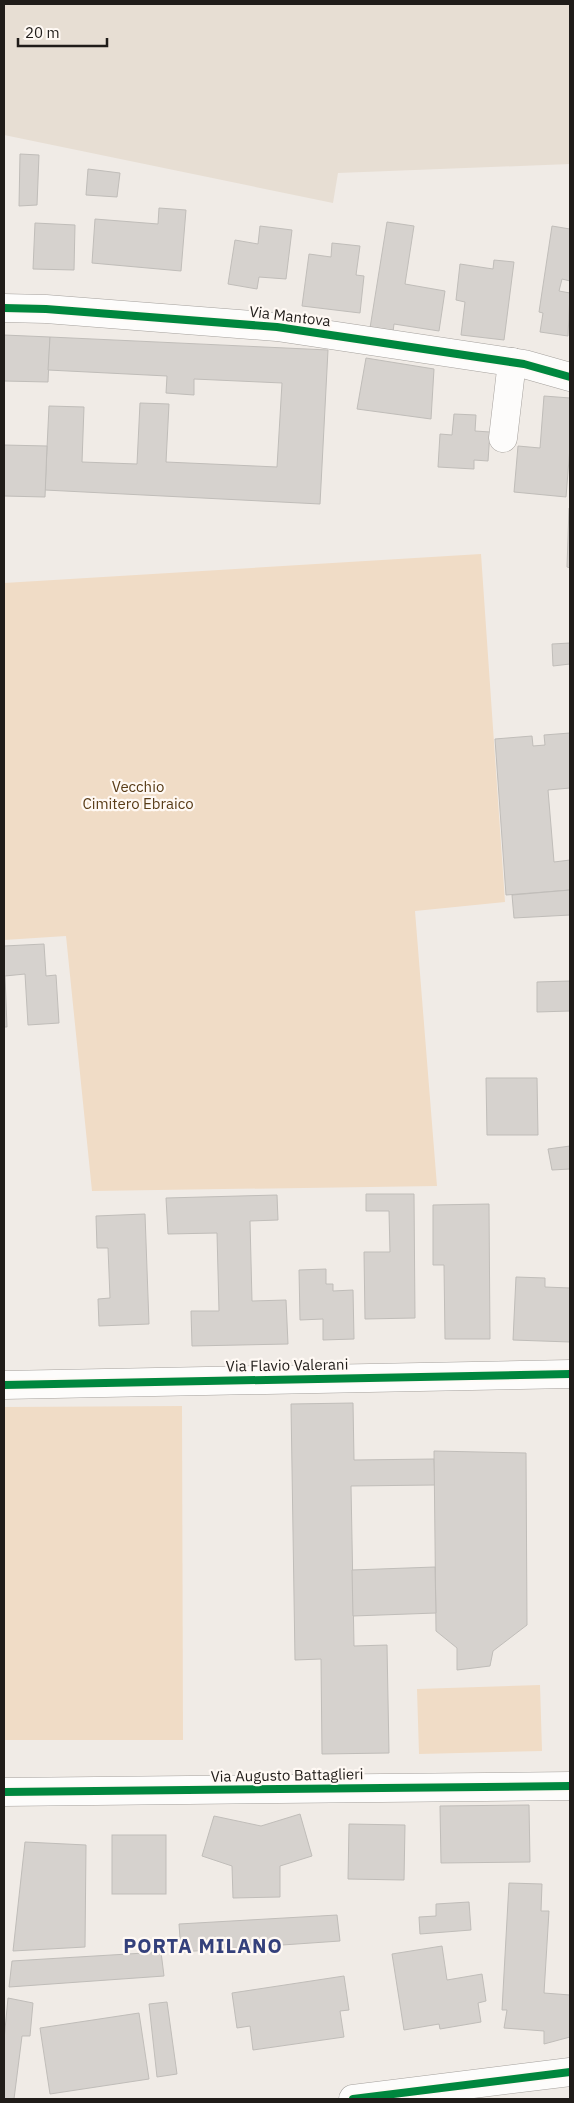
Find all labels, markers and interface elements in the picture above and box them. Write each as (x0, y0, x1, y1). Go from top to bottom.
scale bar (18, 15, 106, 47)
text: 20 m (25, 23, 60, 42)
street label: Via Mantova (248, 302, 332, 330)
park label: Vecchio Cimitero Ebraico (82, 777, 194, 813)
street label: Via Flavio Valerani (226, 1354, 348, 1376)
street label: Via Augusto Battaglieri (210, 1764, 364, 1786)
district label: PORTA MILANO (123, 1932, 283, 1959)

